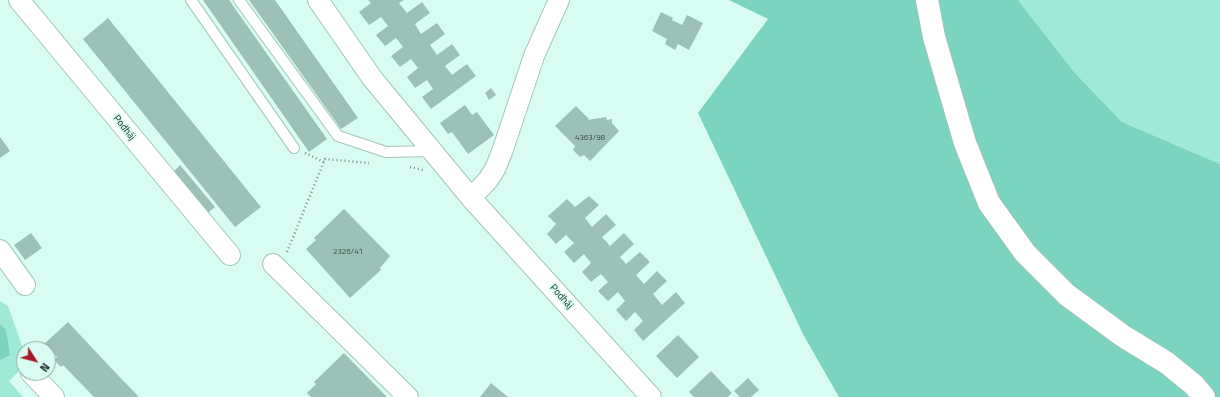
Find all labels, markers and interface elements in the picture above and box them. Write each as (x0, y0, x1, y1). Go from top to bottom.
street label: Podháj (110, 113, 138, 143)
house number: 4363/98 (575, 133, 605, 143)
house number: 2326/41 (333, 247, 363, 257)
street label: Podháj (547, 282, 575, 312)
north arrow (16, 341, 56, 381)
text: N (36, 360, 54, 375)

